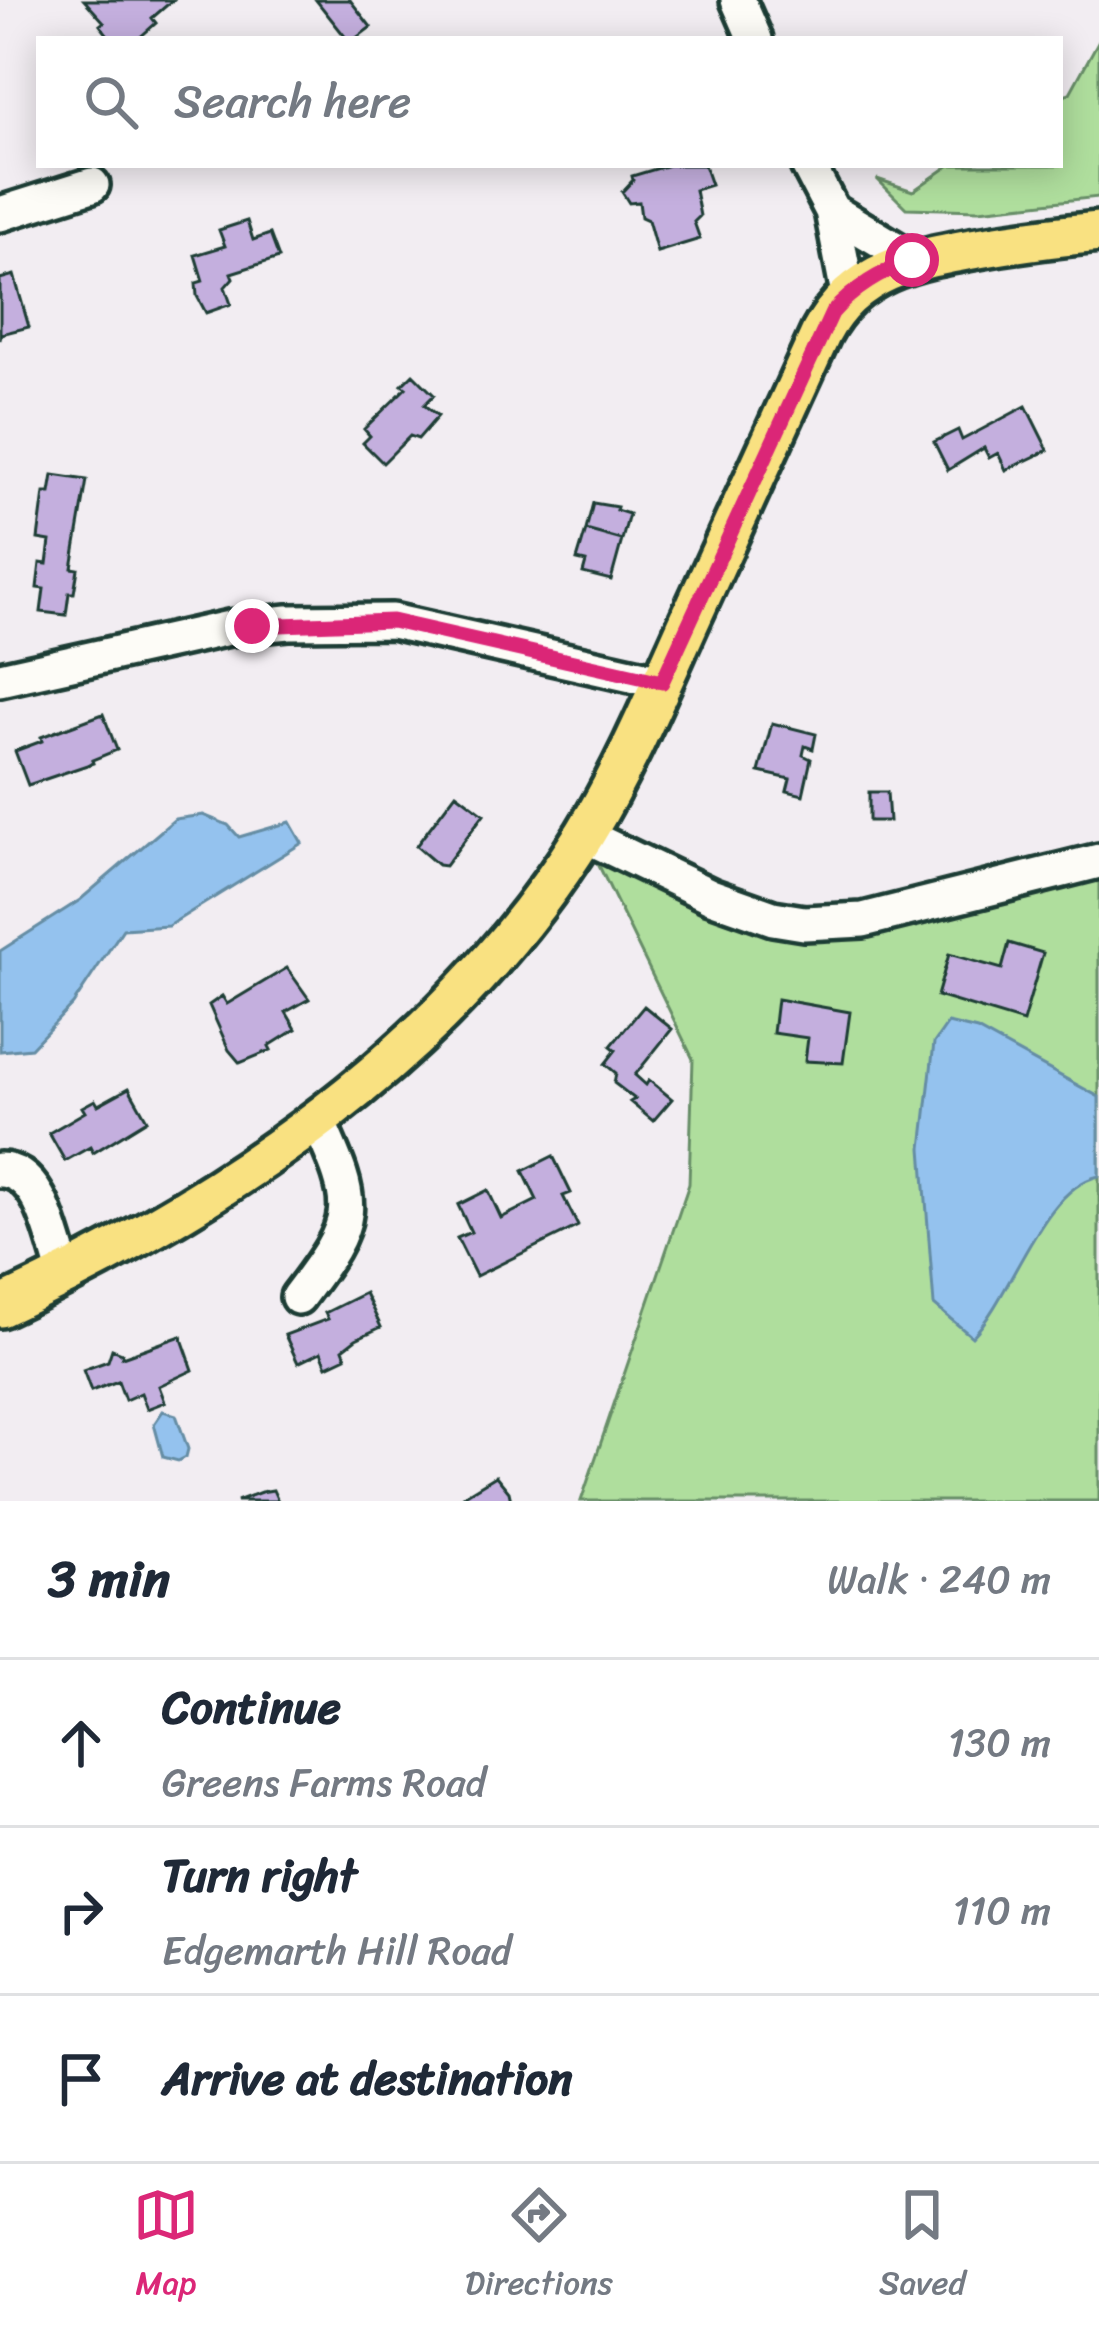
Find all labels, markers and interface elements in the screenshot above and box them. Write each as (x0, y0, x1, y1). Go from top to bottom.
search box (36, 36, 1063, 168)
text: Search here (174, 62, 411, 142)
icon: search (78, 69, 144, 135)
route start (885, 233, 939, 287)
route end (225, 599, 279, 653)
text: 3 min (48, 1534, 170, 1624)
text: Walk · 240 m (827, 1545, 1051, 1614)
text: Continue (162, 1668, 341, 1748)
text: 130 m (948, 1708, 1051, 1777)
icon: ahead (48, 1710, 114, 1776)
text: Greens Farms Road (162, 1748, 486, 1817)
text: Turn right (162, 1836, 357, 1916)
text: 110 m (953, 1876, 1051, 1945)
icon: right (48, 1878, 114, 1944)
text: Edgemarth Hill Road (162, 1916, 511, 1985)
text: Arrive at destination (162, 2039, 572, 2119)
icon: arrive (48, 2046, 114, 2112)
tab: Map (133, 2182, 199, 2312)
tab: Directions (465, 2182, 613, 2312)
tab: Saved (879, 2182, 966, 2312)

